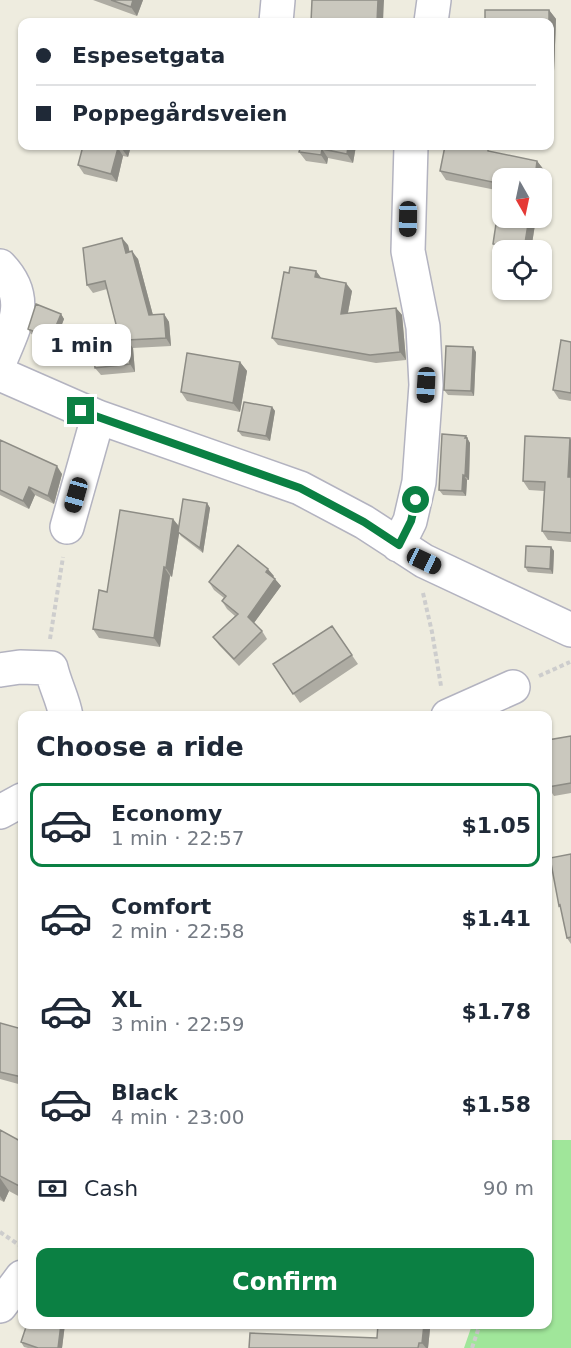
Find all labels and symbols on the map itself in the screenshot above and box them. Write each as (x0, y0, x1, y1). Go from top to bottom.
north arrow (492, 168, 552, 228)
car (399, 201, 417, 237)
callout: 1 min (32, 324, 130, 366)
car (416, 367, 436, 403)
route end (67, 397, 94, 424)
car (62, 475, 90, 515)
route start (402, 486, 429, 513)
car (404, 545, 444, 577)

